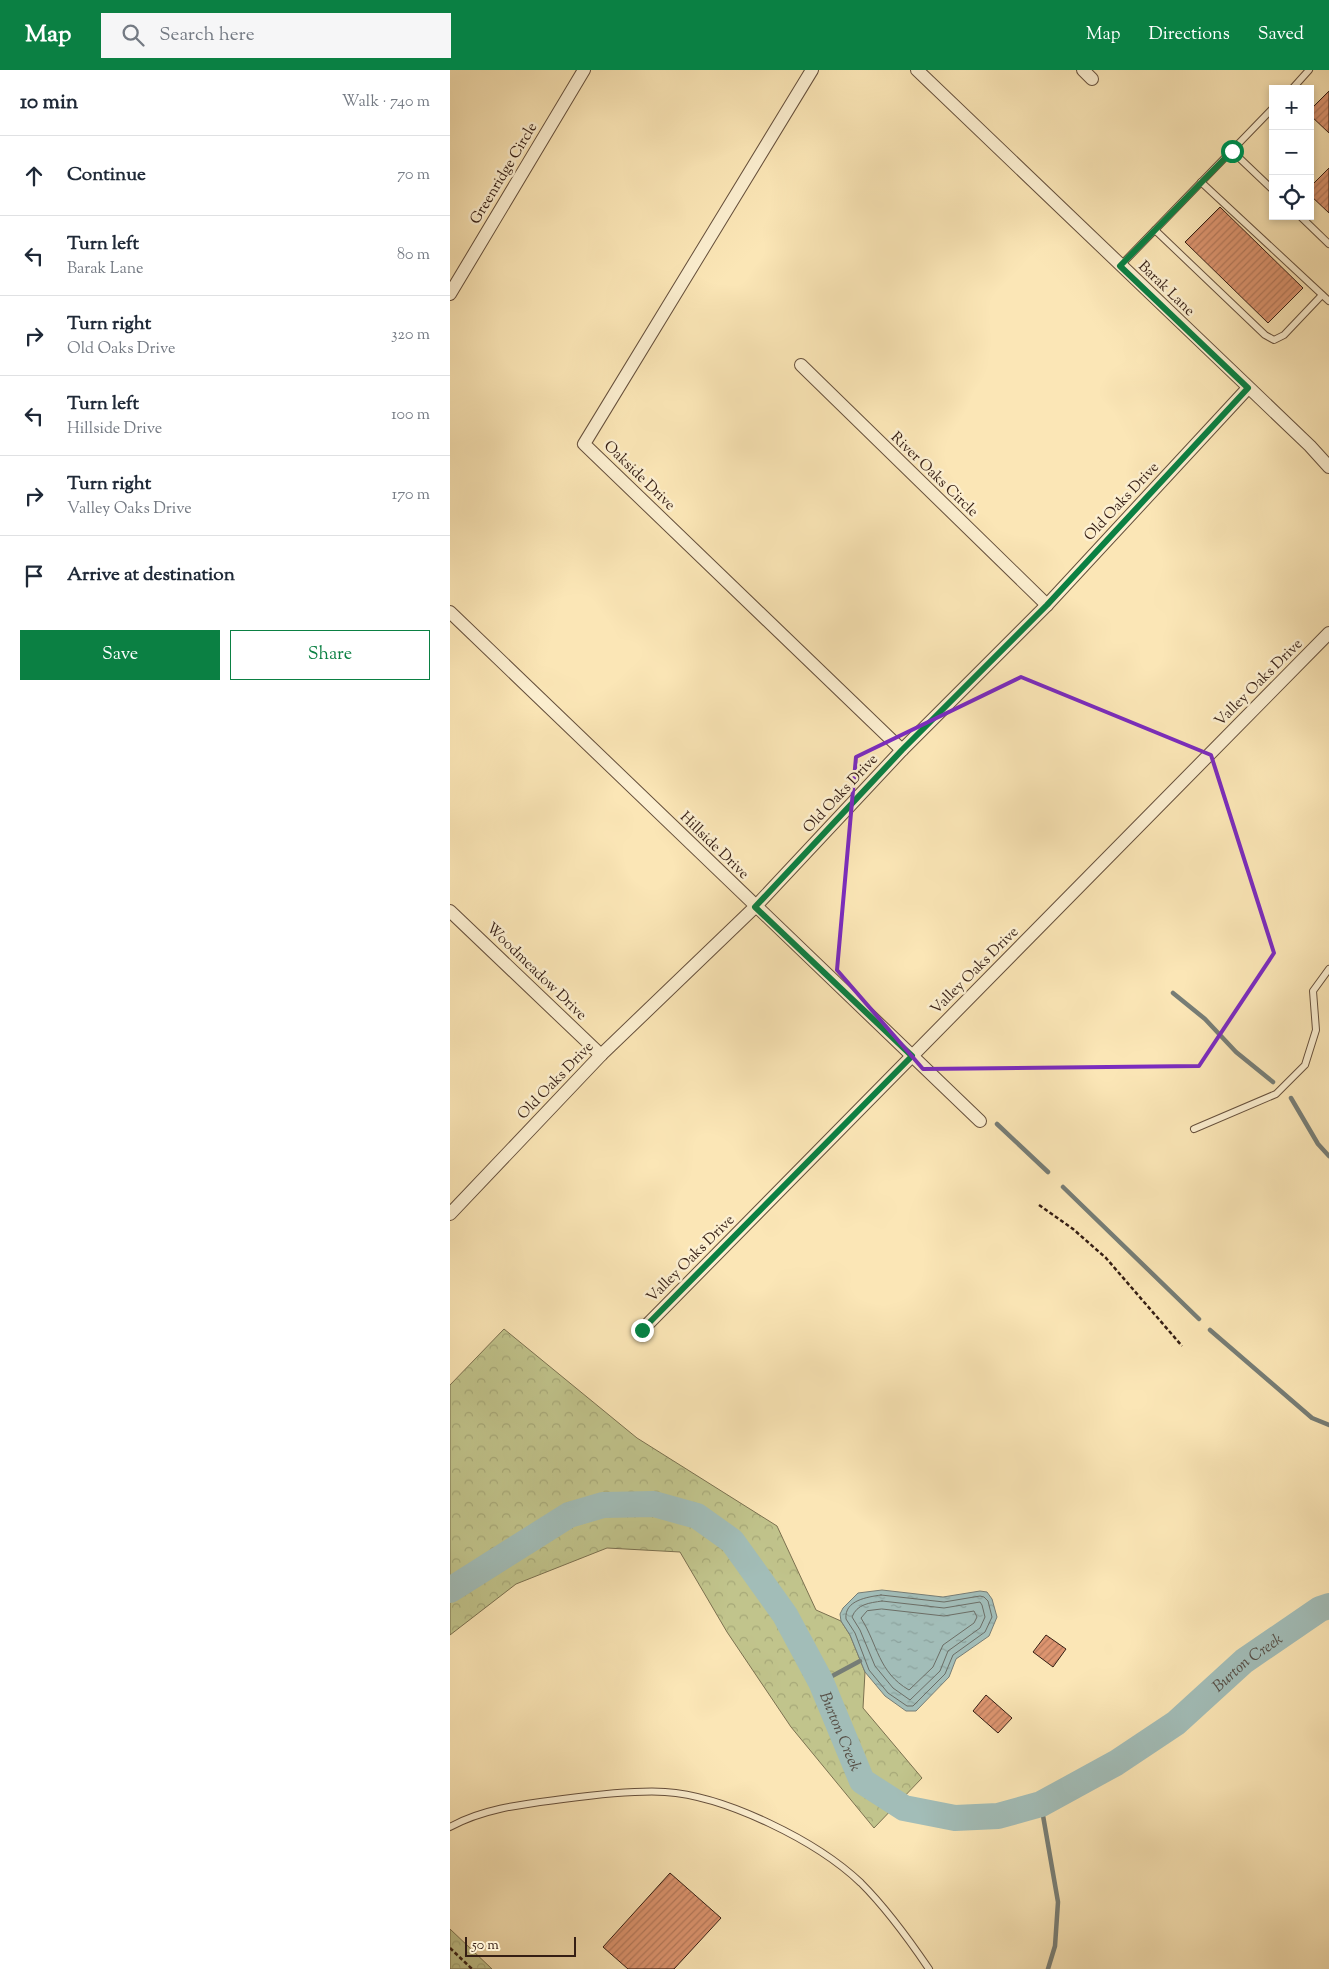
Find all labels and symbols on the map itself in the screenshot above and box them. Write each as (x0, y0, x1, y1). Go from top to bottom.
street label: Greenridge Circle (466, 119, 543, 229)
route start (1221, 140, 1244, 163)
street label: Barak Lane (1133, 257, 1199, 322)
street label: River Oaks Circle (885, 428, 982, 522)
street label: Oakside Drive (598, 436, 680, 516)
street label: Old Oaks Drive (1080, 458, 1164, 546)
street label: Valley Oaks Drive (1210, 634, 1308, 732)
street label: Old Oaks Drive (799, 750, 883, 838)
street label: Hillside Drive (675, 808, 753, 885)
street label: Woodmeadow Drive (481, 918, 591, 1026)
street label: Valley Oaks Drive (926, 922, 1024, 1020)
street label: Old Oaks Drive (513, 1037, 599, 1125)
street label: Valley Oaks Drive (642, 1210, 740, 1308)
route end (631, 1319, 654, 1342)
water label: Burton Creek (1208, 1629, 1288, 1698)
water label: Burton Creek (812, 1689, 866, 1775)
scale bar (465, 1934, 576, 1957)

